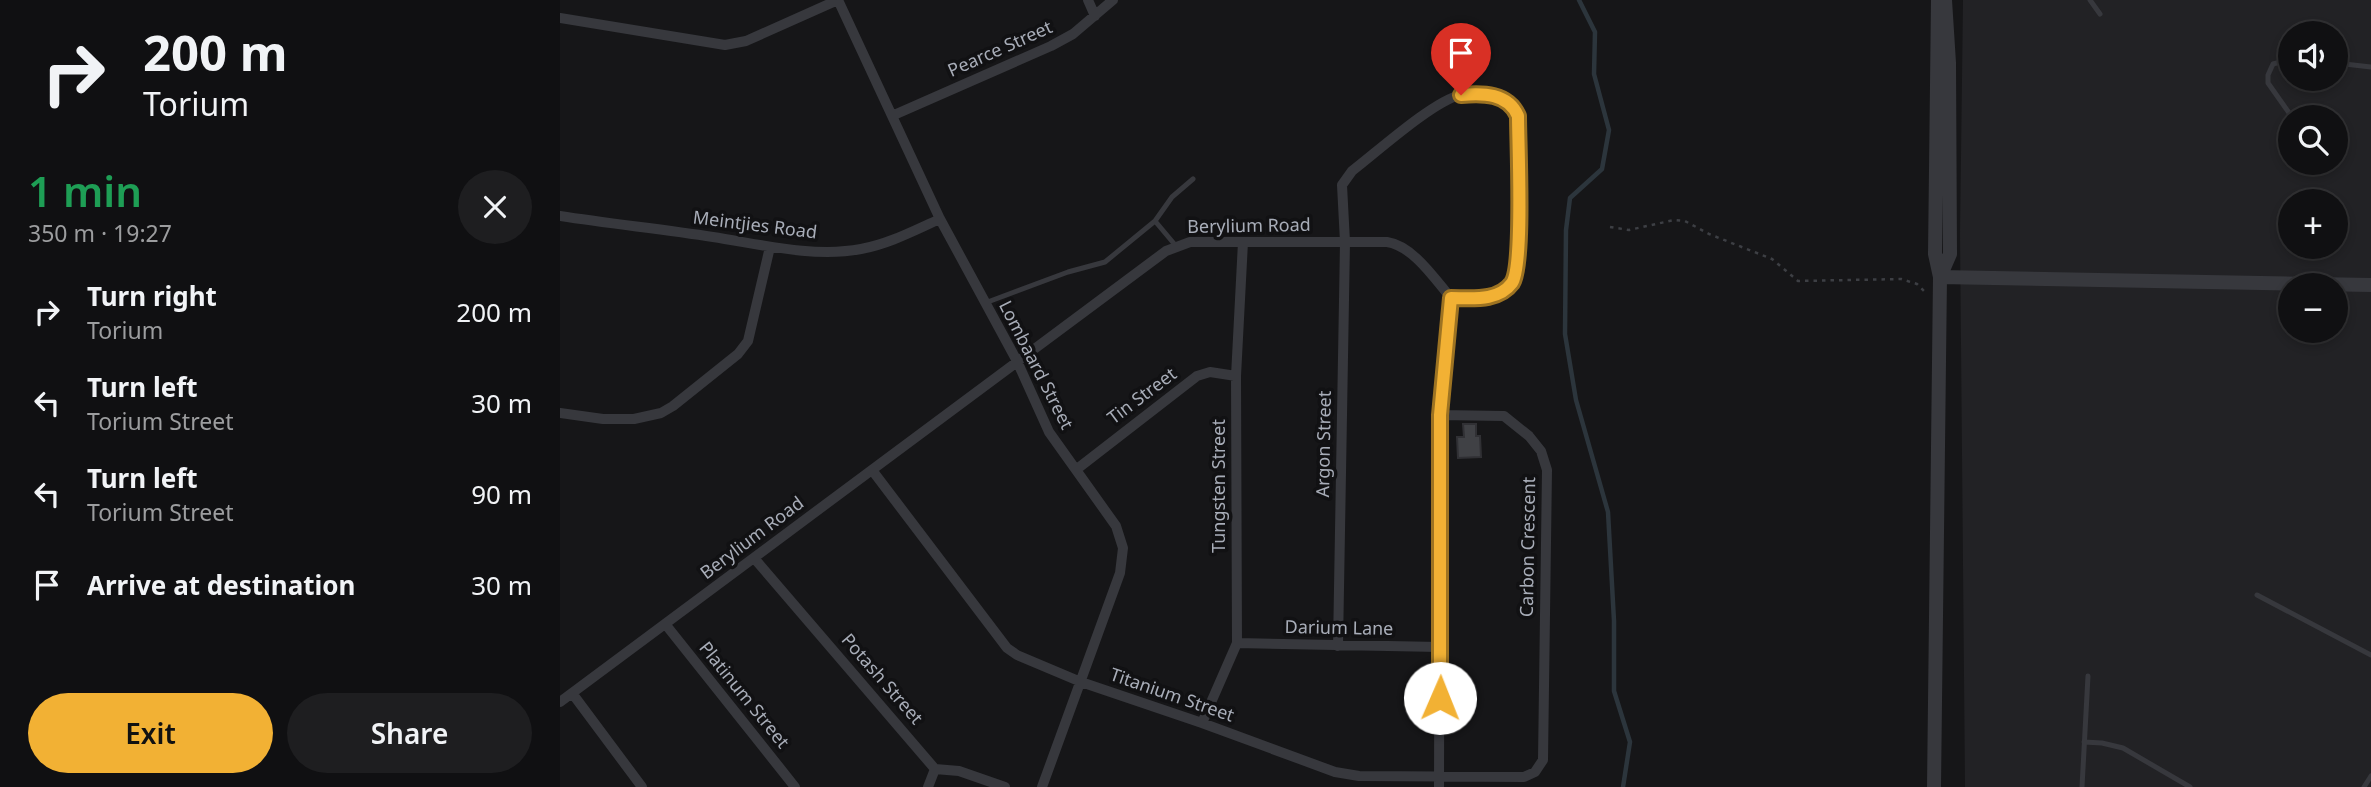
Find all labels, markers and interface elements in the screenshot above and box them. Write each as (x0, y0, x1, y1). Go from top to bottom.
street label: Pearce Street (944, 14, 1056, 82)
text: 200 m (143, 19, 288, 85)
map controls (2278, 21, 2348, 343)
button: sound (2278, 21, 2348, 91)
pin (1431, 23, 1491, 95)
icon: right (28, 28, 119, 119)
icon: arrive (1442, 34, 1480, 72)
text: Torium (143, 82, 249, 125)
button: search (2278, 105, 2348, 175)
text: 1 min (28, 162, 142, 219)
button: close (458, 170, 532, 244)
button: + (2278, 189, 2348, 259)
street label: Meintjies Road (692, 204, 818, 244)
street label: Berylium Road (1187, 212, 1311, 238)
text: 350 m · 19:27 (28, 217, 172, 249)
button: − (2278, 273, 2348, 343)
text: Turn right (87, 278, 217, 314)
icon: right (28, 293, 66, 331)
text: 200 m (456, 294, 532, 330)
street label: Lombaard Street (994, 296, 1080, 433)
text: Torium (87, 314, 163, 346)
street label: Tin Street (1102, 361, 1181, 429)
text: Turn left (87, 369, 198, 405)
icon: left (28, 384, 66, 422)
text: 30 m (471, 385, 532, 421)
street label: Argon Street (1310, 390, 1336, 498)
text: Torium Street (87, 405, 233, 437)
street label: Tungsten Street (1206, 419, 1230, 553)
text: Turn left (87, 460, 198, 496)
icon: left (28, 475, 66, 513)
text: 90 m (471, 476, 532, 512)
street label: Carbon Crescent (1514, 476, 1540, 617)
street label: Berylium Road (695, 490, 808, 584)
text: Torium Street (87, 496, 233, 528)
icon: arrive (28, 566, 66, 604)
text: Arrive at destination (87, 567, 356, 603)
text: 30 m (471, 567, 532, 603)
street label: Darium Lane (1284, 614, 1394, 640)
street label: Potash Street (837, 628, 929, 729)
street label: Platinum Street (694, 636, 796, 753)
position arrow (1403, 661, 1477, 735)
street label: Titanium Street (1107, 662, 1238, 727)
button: Exit (28, 693, 273, 773)
button: Share (287, 693, 532, 773)

